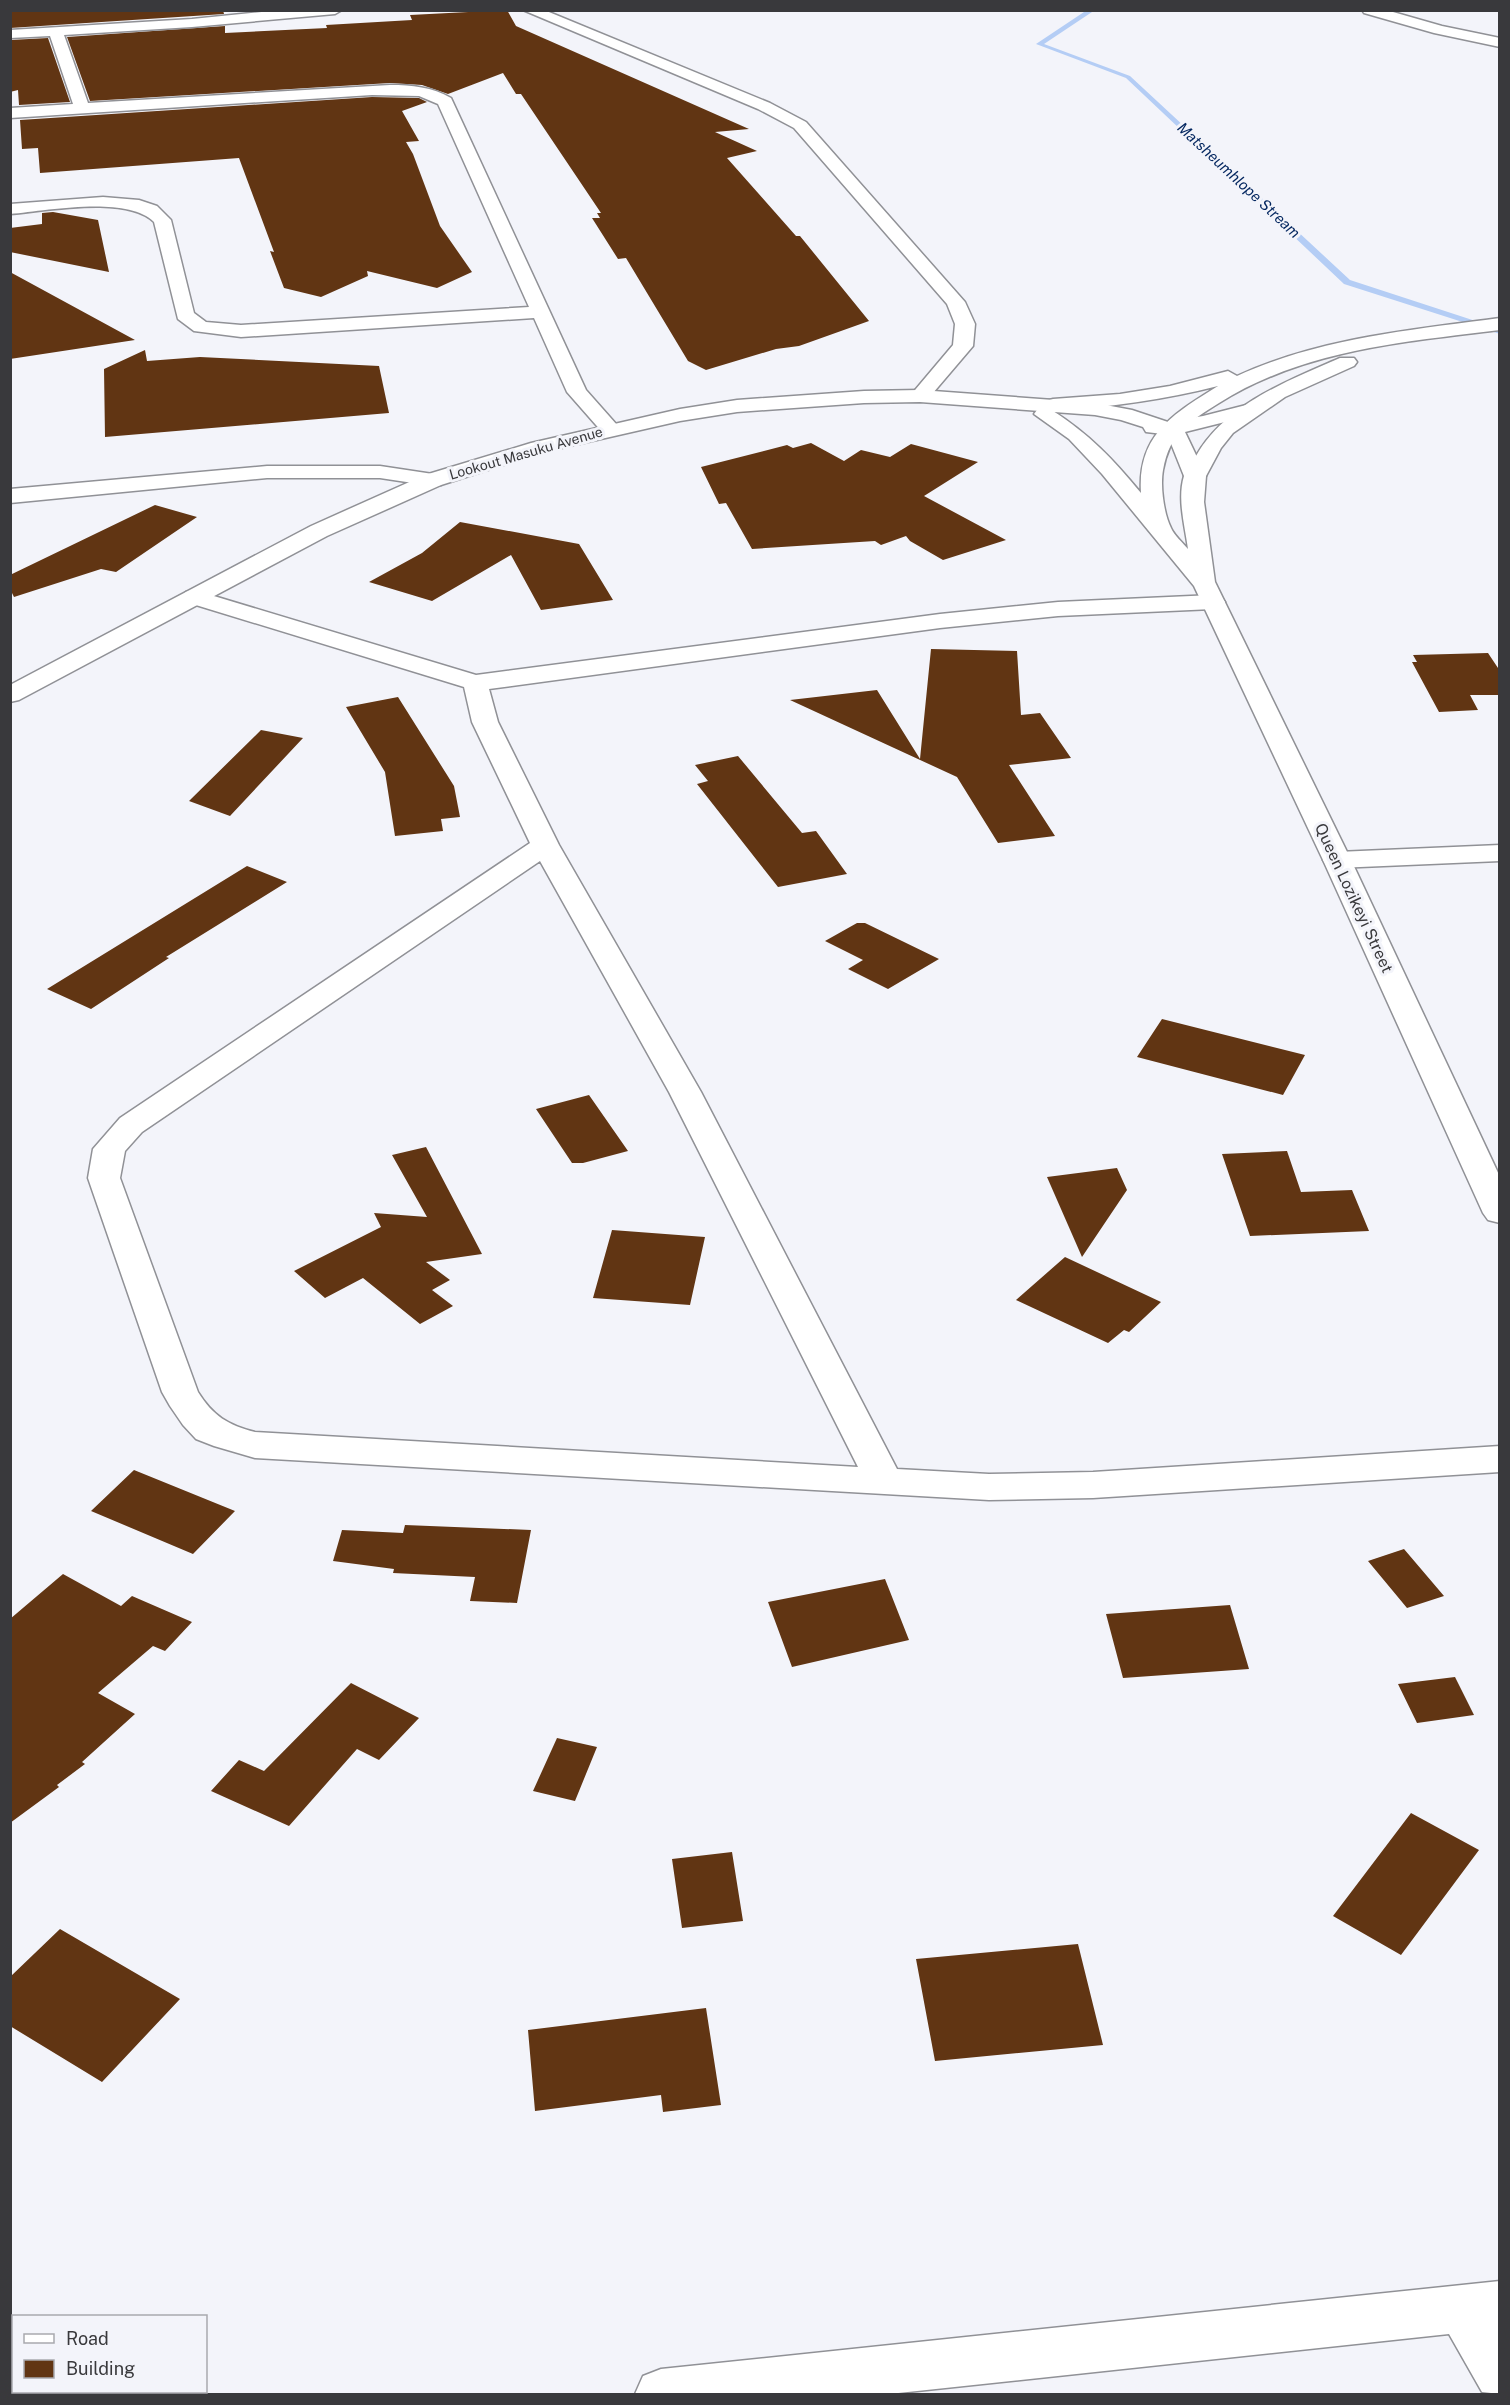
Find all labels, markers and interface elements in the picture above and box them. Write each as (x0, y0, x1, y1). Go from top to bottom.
water label: Matsheumhlope Stream (1174, 119, 1304, 241)
street label: Lookout Masuku Avenue (448, 423, 605, 483)
street label: Queen Lozikeyi Street (1311, 820, 1397, 976)
legend (12, 2315, 207, 2393)
text: Road (66, 2328, 109, 2349)
text: Building (66, 2358, 135, 2379)

